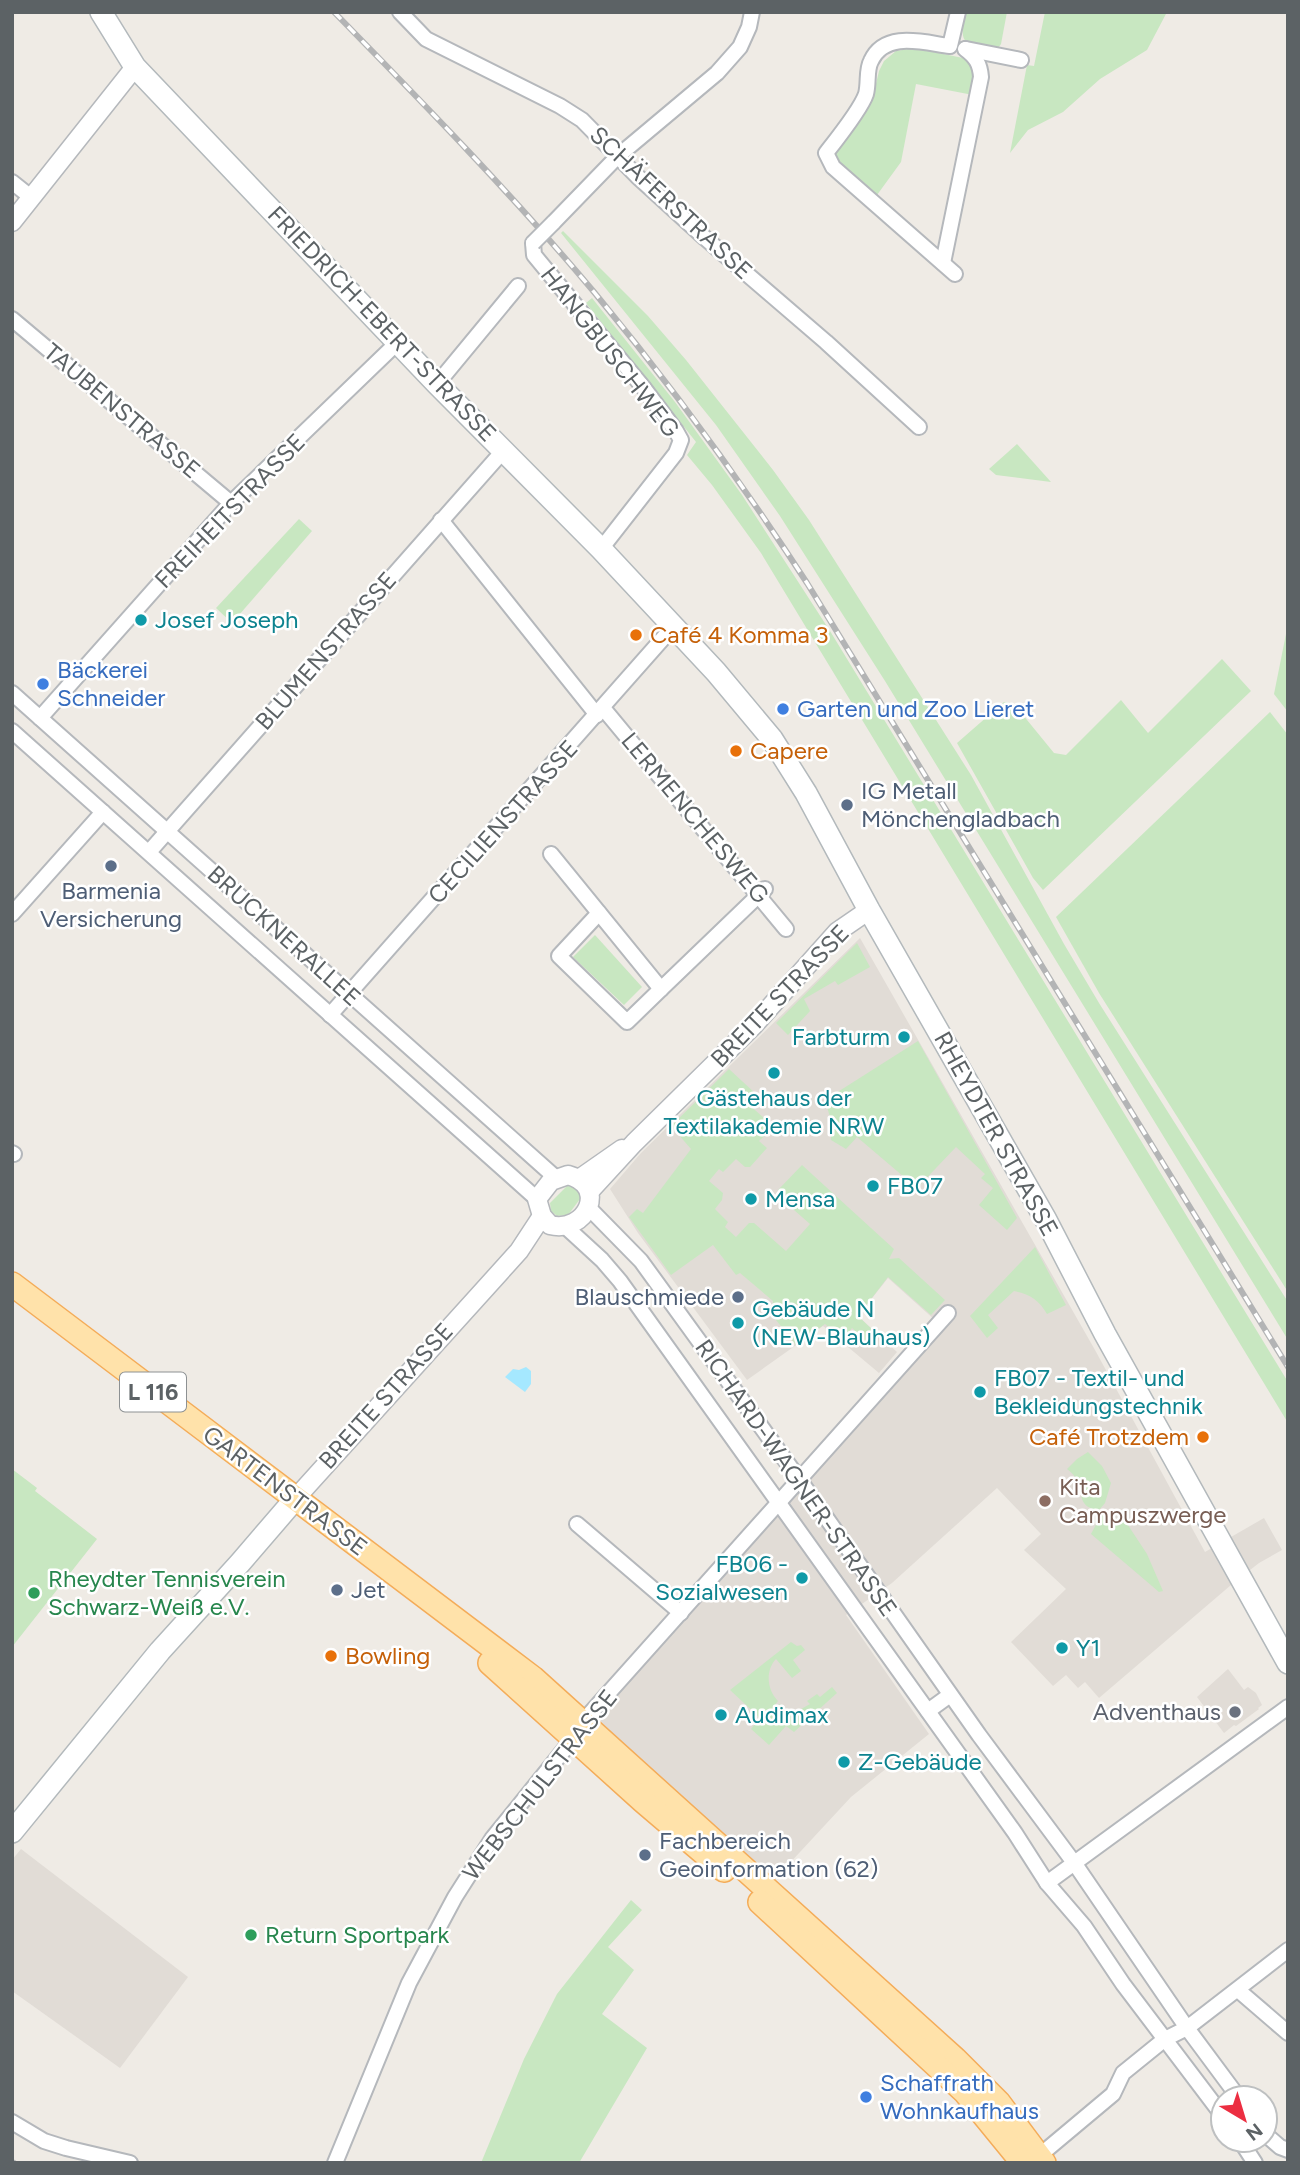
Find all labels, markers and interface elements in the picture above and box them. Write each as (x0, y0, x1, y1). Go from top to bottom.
street label: SCHÄFERSTRASSE (584, 120, 759, 285)
street label: FRIEDRICH-EBERT-STRASSE (262, 200, 503, 448)
street label: HANGBUSCHWEG (535, 261, 686, 443)
street label: TAUBENSTRASSE (38, 337, 206, 484)
street label: FREIHEITSTRASSE (148, 427, 311, 594)
street label: BLUMENSTRASSE (249, 566, 402, 736)
place label: Josef Joseph (155, 605, 299, 634)
marker: Josef Joseph (133, 612, 149, 628)
place label: Café 4 Komma 3 (650, 620, 829, 649)
marker: Café 4 Komma 3 (628, 627, 644, 643)
place label: Bäckerei Schneider (57, 655, 165, 712)
marker: Bäckerei Schneider (35, 676, 51, 692)
place label: Garten und Zoo Lieret (797, 694, 1034, 723)
marker: Garten und Zoo Lieret (775, 701, 791, 717)
street label: LERMENCHESWEG (615, 726, 775, 909)
street label: CECILIENSTRASSE (422, 734, 584, 909)
place label: Capere (750, 736, 828, 765)
marker: Capere (728, 743, 744, 759)
place label: IG Metall Mönchengladbach (861, 776, 1060, 833)
marker: IG Metall Mönchengladbach (839, 797, 855, 813)
marker: Barmenia Versicherung (103, 858, 119, 874)
street label: BRUCKNERALLEE (202, 859, 367, 1012)
place label: Barmenia Versicherung (40, 876, 182, 933)
street label: BREITE STRASSE (704, 918, 855, 1073)
place label: Farbturm (792, 1022, 890, 1051)
street label: RHEYDTER STRASSE (928, 1026, 1065, 1241)
marker: Farbturm (896, 1029, 912, 1045)
marker: Gästehaus der Textilakademie NRW (766, 1065, 782, 1081)
place label: Gästehaus der Textilakademie NRW (664, 1083, 884, 1140)
place label: FB07 (887, 1171, 943, 1200)
marker: FB07 (865, 1178, 881, 1194)
place label: Mensa (765, 1184, 835, 1213)
marker: Mensa (743, 1191, 759, 1207)
place label: Blauschmiede (575, 1282, 724, 1311)
marker: Blauschmiede (730, 1289, 746, 1305)
place label: Gebäude N (NEW-Blauhaus) (752, 1294, 931, 1351)
marker: Gebäude N (NEW-Blauhaus) (730, 1315, 746, 1331)
street label: BREITE STRASSE (312, 1317, 459, 1475)
street label: RICHARD-WAGNER-STRASSE (689, 1334, 903, 1622)
place label: FB07 - Textil- und Bekleidungstechnik (994, 1363, 1203, 1420)
road number: L 116 (120, 1372, 186, 1412)
marker: FB07 - Textil- und Bekleidungstechnik (972, 1384, 988, 1400)
street label: GARTENSTRASSE (197, 1419, 373, 1562)
place label: Café Trotzdem (1029, 1422, 1189, 1451)
marker: Café Trotzdem (1195, 1429, 1211, 1445)
place label: Kita Campuszwerge (1059, 1472, 1226, 1529)
marker: Kita Campuszwerge (1037, 1493, 1053, 1509)
place label: FB06 - Sozialwesen (655, 1549, 788, 1606)
place label: Rheydter Tennisverein Schwarz-Weiß e.V. (48, 1564, 286, 1621)
marker: FB06 - Sozialwesen (794, 1570, 810, 1586)
place label: Jet (351, 1575, 386, 1604)
marker: Jet (329, 1582, 345, 1598)
marker: Rheydter Tennisverein Schwarz-Weiß e.V. (26, 1585, 42, 1601)
place label: Y1 (1076, 1633, 1100, 1662)
marker: Y1 (1054, 1640, 1070, 1656)
place label: Bowling (345, 1641, 430, 1670)
marker: Bowling (323, 1648, 339, 1664)
street label: WEBSCHULSTRASSE (456, 1683, 623, 1886)
place label: Adventhaus (1093, 1697, 1221, 1726)
place label: Audimax (735, 1700, 829, 1729)
marker: Adventhaus (1227, 1704, 1243, 1720)
marker: Audimax (713, 1707, 729, 1723)
place label: Z-Gebäude (858, 1747, 982, 1776)
marker: Z-Gebäude (836, 1754, 852, 1770)
place label: Fachbereich Geoinformation (62) (659, 1826, 878, 1883)
marker: Fachbereich Geoinformation (62) (637, 1847, 653, 1863)
place label: Return Sportpark (265, 1920, 450, 1949)
marker: Return Sportpark (243, 1927, 259, 1943)
place label: Schaffrath Wohnkaufhaus (880, 2068, 1039, 2125)
north arrow (1209, 2084, 1279, 2154)
marker: Schaffrath Wohnkaufhaus (858, 2089, 874, 2105)
text: N (1241, 2118, 1267, 2146)

